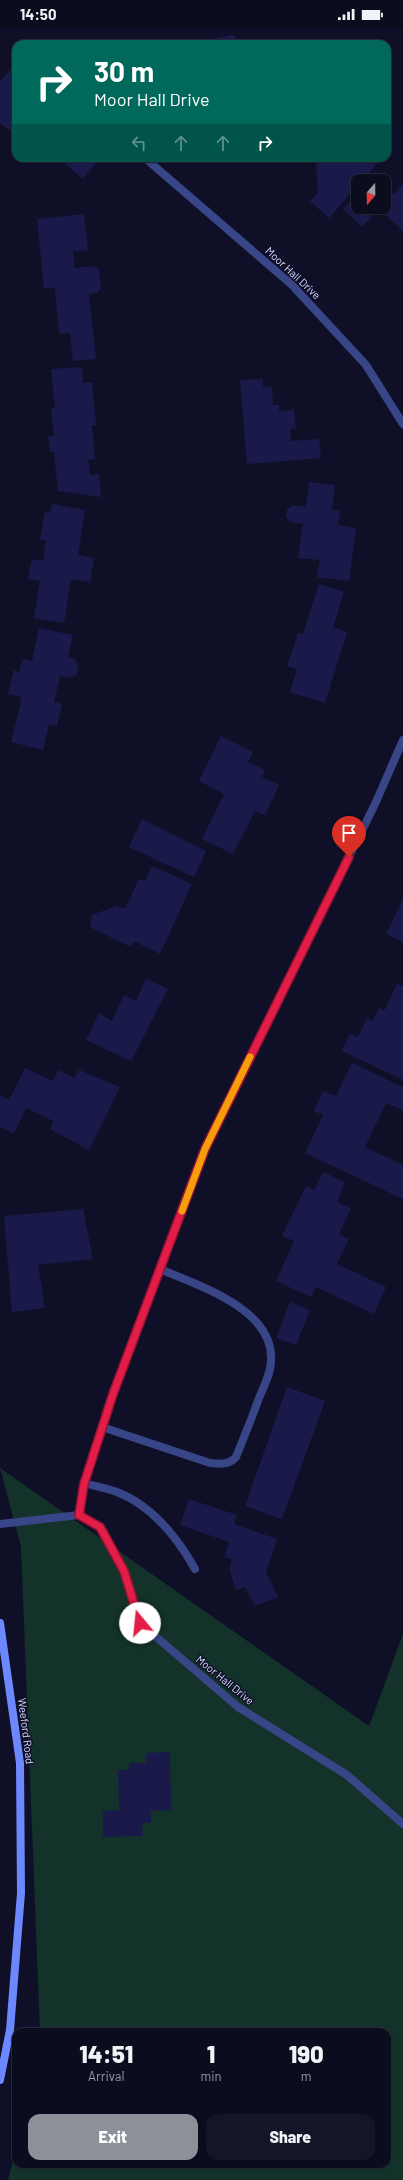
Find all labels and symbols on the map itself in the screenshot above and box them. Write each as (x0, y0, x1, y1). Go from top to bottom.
north arrow (351, 174, 391, 214)
street label: Moor Hall Drive (263, 244, 324, 302)
pin (332, 816, 366, 857)
position arrow (119, 1602, 161, 1644)
street label: Moor Hall Drive (194, 1652, 257, 1707)
street label: Weeford Road (16, 1697, 37, 1765)

